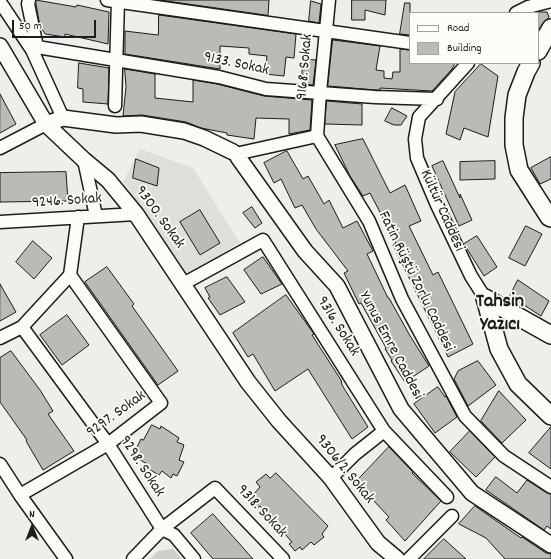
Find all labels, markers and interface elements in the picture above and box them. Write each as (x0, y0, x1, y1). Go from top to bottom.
scale bar (14, 12, 98, 38)
legend (409, 12, 539, 64)
text: 50 m (19, 18, 42, 35)
text: Road (447, 20, 469, 37)
street label: 9168. Sokak (294, 33, 318, 101)
text: Building (447, 40, 482, 57)
street label: 9133. Sokak (202, 49, 270, 81)
street label: Kültür Caddesi (414, 167, 468, 255)
street label: 9300. Sokak (130, 183, 188, 253)
street label: 9246. Sokak (31, 190, 103, 214)
street label: Fatin Rüştü Zorlu Caddesi (373, 208, 457, 356)
street label: Yunus Emre Caddesi (353, 289, 427, 403)
district label: Tahsin Yazıcı (476, 291, 524, 338)
street label: 9316. Sokak (311, 294, 363, 360)
street label: 9297. Sokak (83, 387, 151, 443)
street label: 9306/2. Sokak (310, 431, 378, 509)
street label: 9298. Sokak (114, 433, 168, 501)
street label: 9318. Sokak (232, 482, 290, 542)
north arrow (12, 507, 52, 547)
text: N (29, 507, 35, 523)

